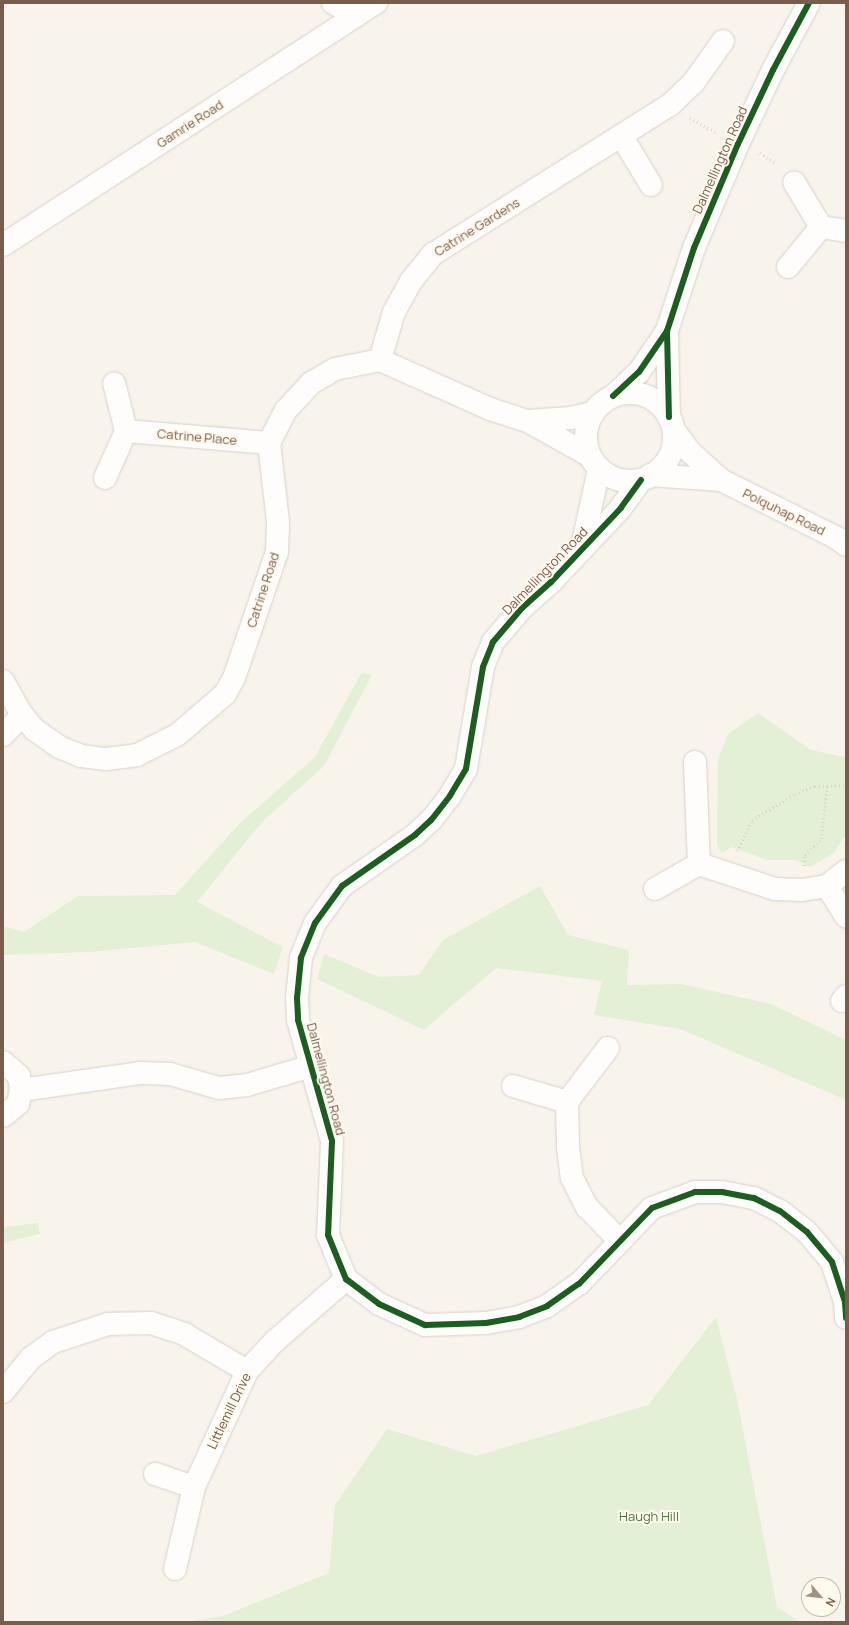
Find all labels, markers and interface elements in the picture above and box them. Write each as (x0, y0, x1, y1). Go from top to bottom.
street label: Gamrie Road (154, 97, 226, 151)
street label: Dalmellington Road (689, 104, 751, 216)
street label: Catrine Gardens (431, 194, 523, 260)
street label: Catrine Place (156, 426, 238, 448)
street label: Polquhap Road (740, 485, 828, 539)
street label: Dalmellington Road (499, 524, 591, 618)
street label: Catrine Road (244, 550, 282, 630)
street label: Dalmellington Road (303, 1021, 349, 1137)
street label: Littlemill Drive (204, 1370, 254, 1452)
park label: Haugh Hill (619, 1508, 679, 1524)
north arrow (801, 1577, 841, 1617)
text: N (823, 1595, 840, 1609)

